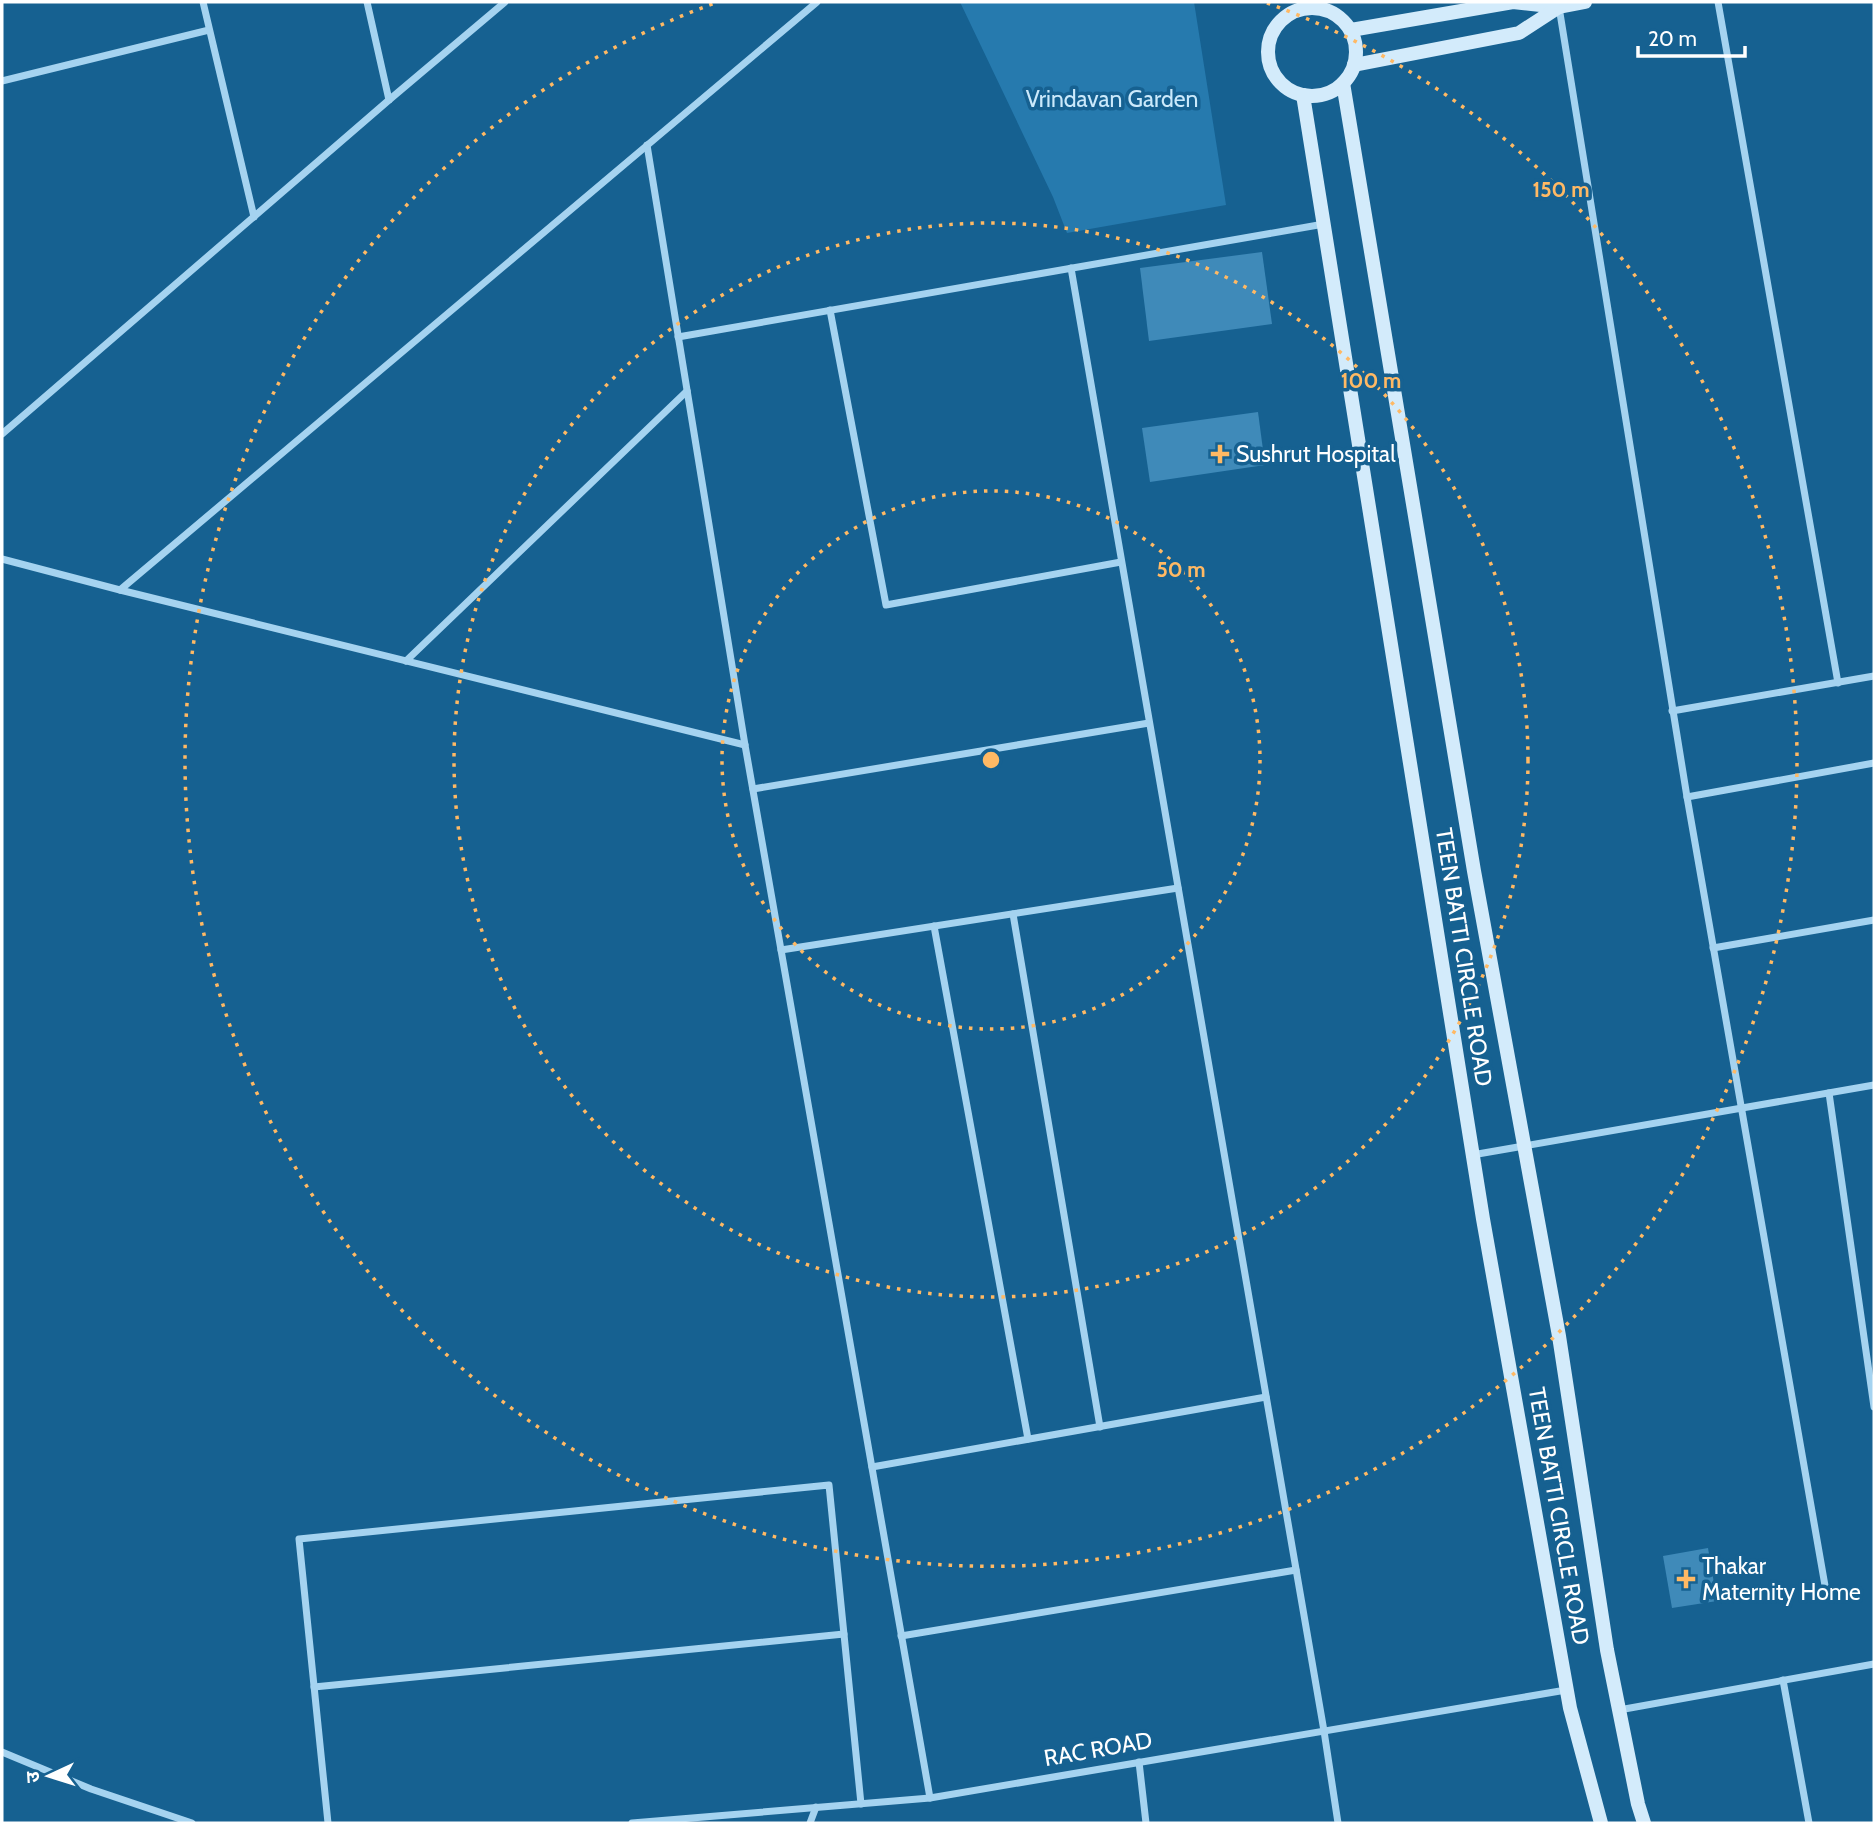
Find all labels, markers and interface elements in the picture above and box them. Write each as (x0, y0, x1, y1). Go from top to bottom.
scale bar (1638, 14, 1745, 58)
text: 20 m (1648, 26, 1697, 51)
park label: Vrindavan Garden (1026, 85, 1198, 113)
text: 150 m (1533, 177, 1589, 202)
text: 100 m (1341, 368, 1401, 393)
place label: Sushrut Hospital (1236, 440, 1396, 468)
marker: Sushrut Hospital (1210, 444, 1230, 464)
text: 50 m (1156, 557, 1206, 582)
centre of rings (979, 748, 1003, 772)
street label: TEEN BATTI CIRCLE ROAD (1430, 826, 1498, 1088)
street label: TEEN BATTI CIRCLE ROAD (1523, 1385, 1595, 1647)
place label: Thakar Maternity Home (1702, 1552, 1861, 1606)
marker: Thakar Maternity Home (1676, 1569, 1696, 1589)
street label: RAC ROAD (1042, 1726, 1154, 1772)
north arrow (14, 1741, 84, 1811)
text: उ (21, 1770, 44, 1784)

